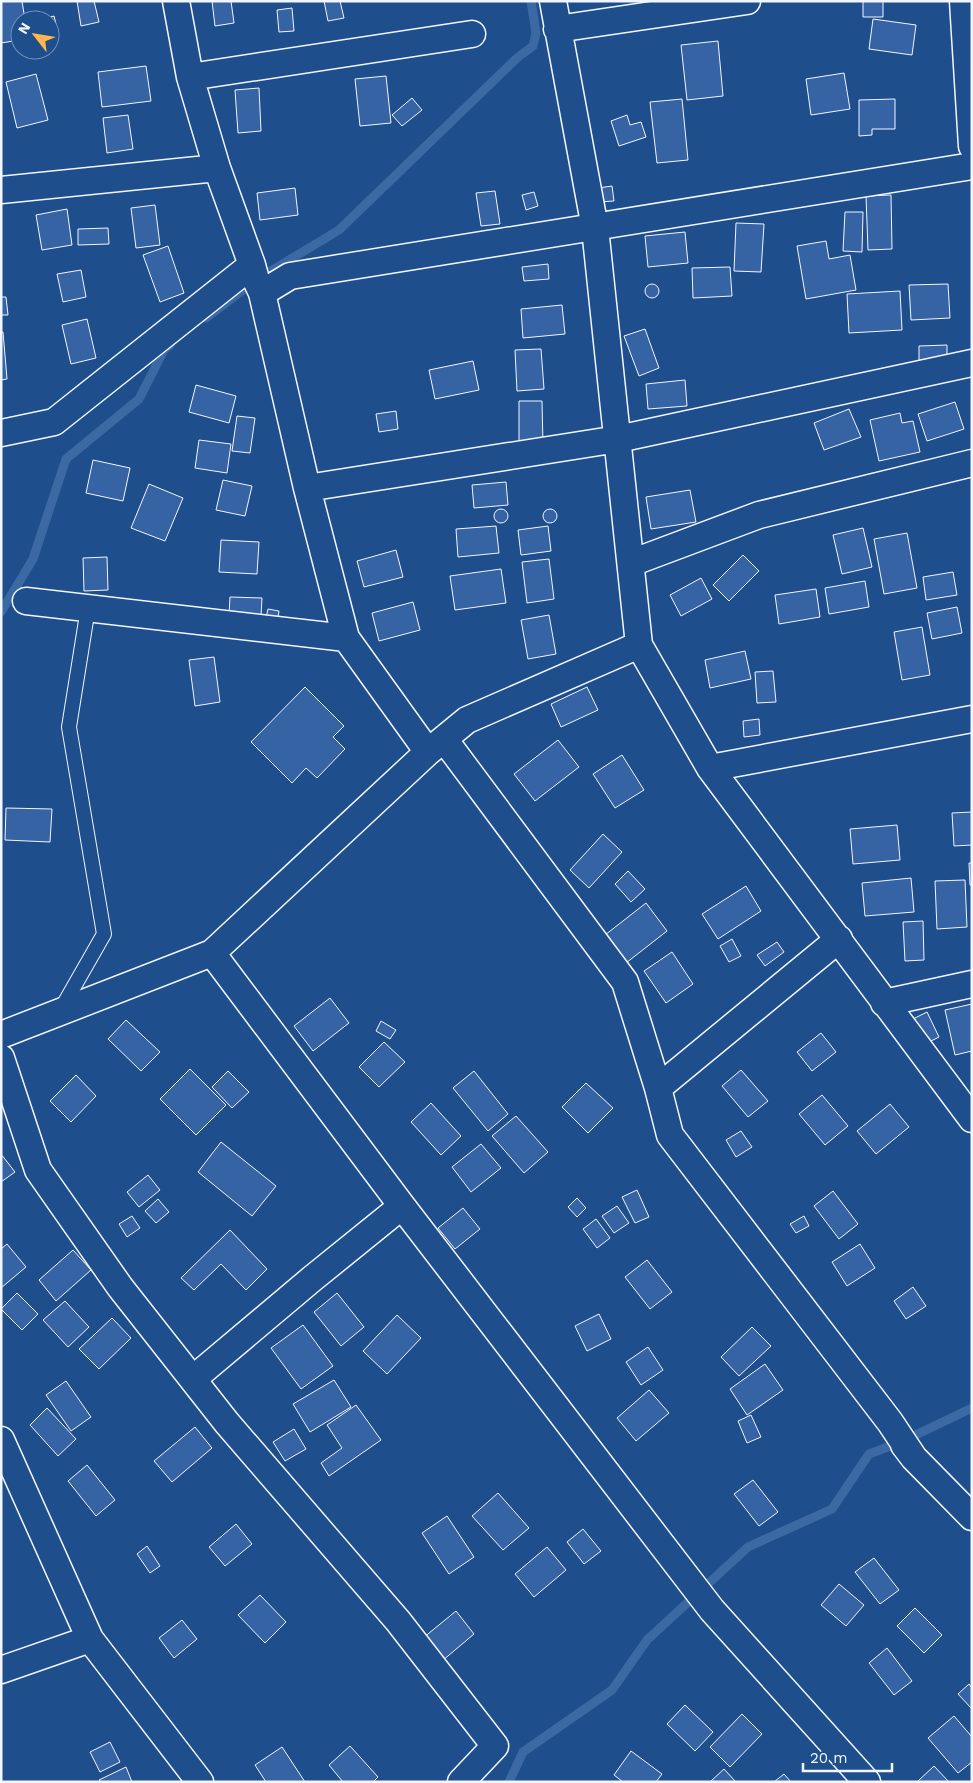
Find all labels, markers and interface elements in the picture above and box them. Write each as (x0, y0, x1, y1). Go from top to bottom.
north arrow (10, 10, 60, 60)
text: N (14, 20, 33, 37)
scale bar (803, 1740, 892, 1772)
text: 20 m (810, 1749, 848, 1767)

